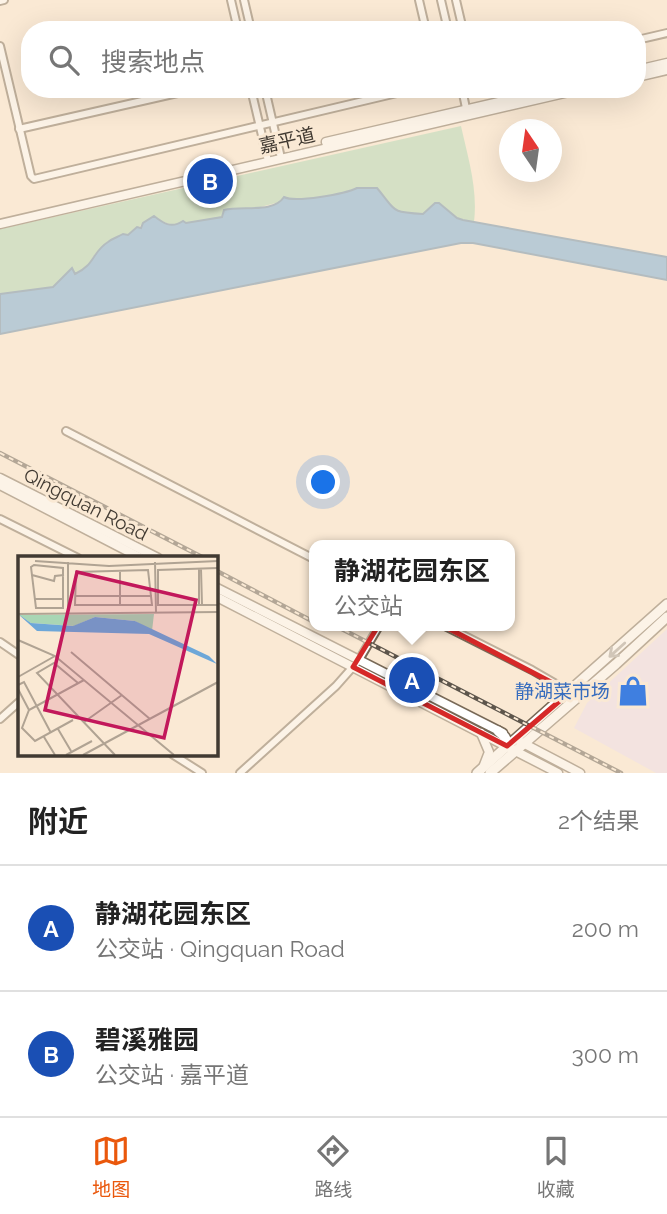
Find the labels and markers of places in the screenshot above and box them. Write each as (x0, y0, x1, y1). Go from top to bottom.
pin: B (187, 155, 233, 207)
pin: A (389, 654, 435, 706)
shop icon: 静湖菜市场 (616, 674, 650, 708)
place label: 静湖菜市场 (515, 680, 610, 702)

